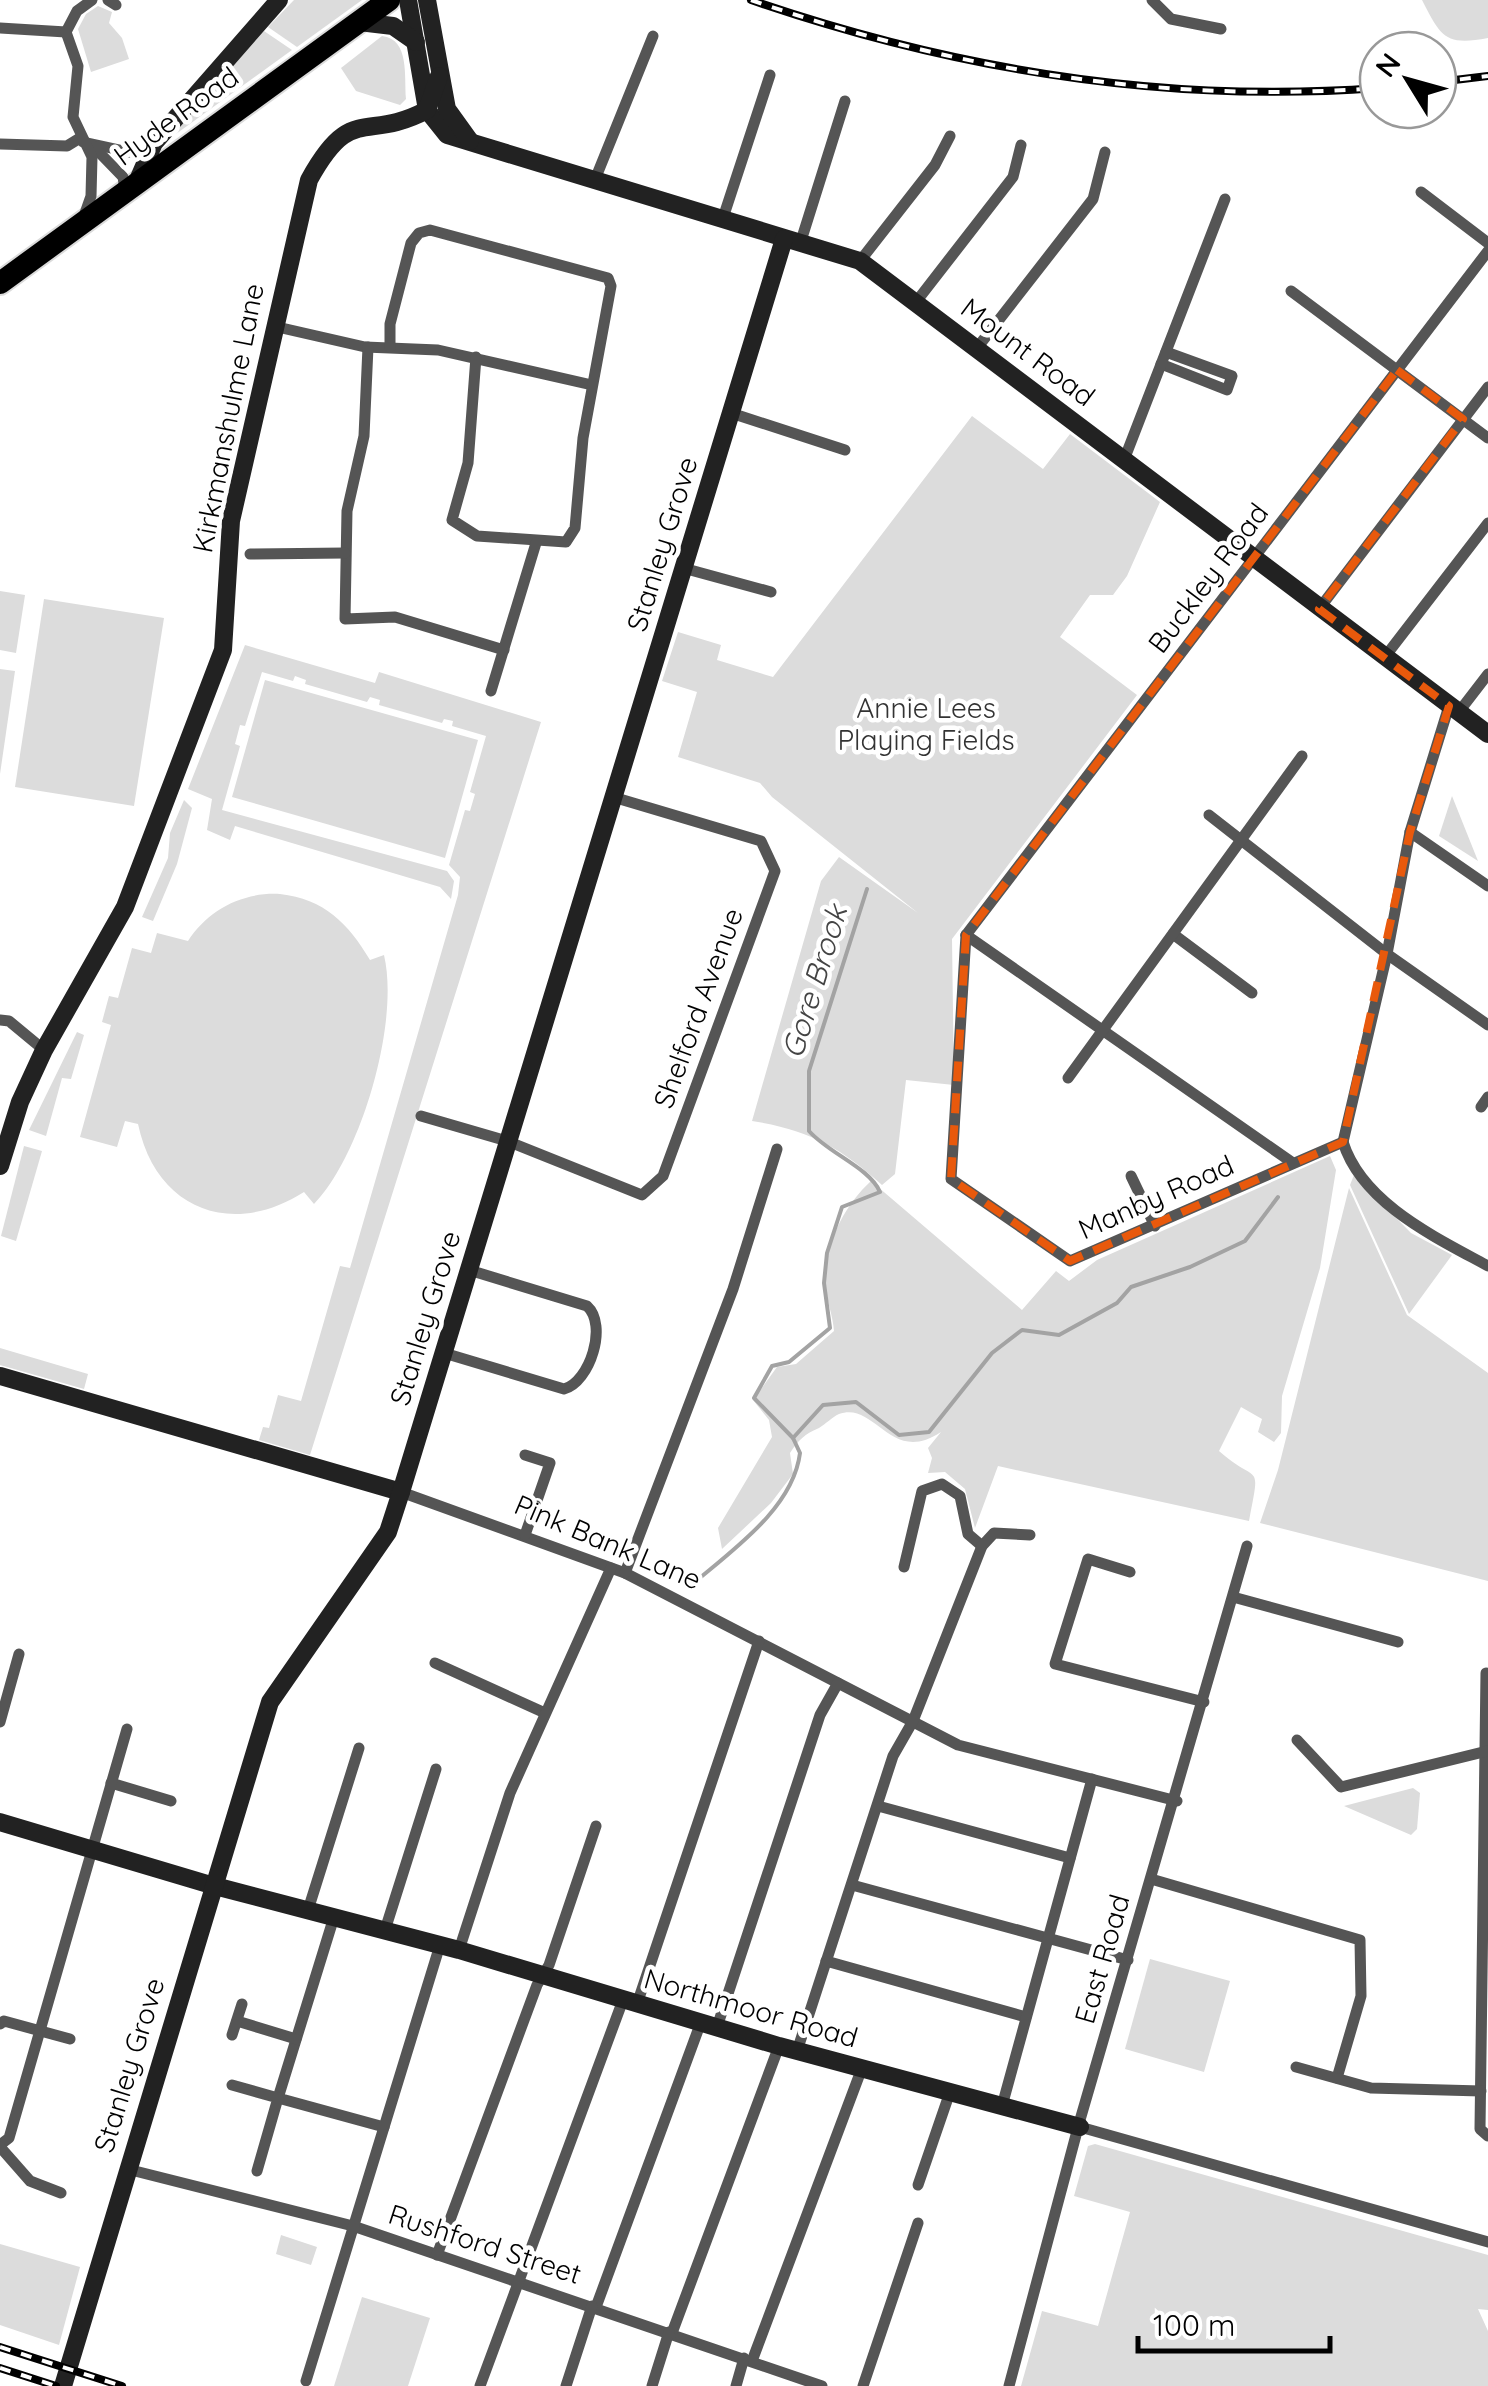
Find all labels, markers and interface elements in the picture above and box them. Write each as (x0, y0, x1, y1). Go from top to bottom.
north arrow (1358, 30, 1458, 130)
text: N (1367, 46, 1408, 83)
street label: Hyde Road (106, 59, 245, 173)
street label: Kirkmanshulme Lane (184, 280, 271, 556)
street label: Mount Road (954, 290, 1102, 413)
street label: Stanley Grove (618, 452, 705, 635)
street label: Buckley Road (1140, 496, 1275, 659)
park label: Annie Lees Playing Fields (837, 690, 1015, 757)
water label: Gore Brook (773, 898, 856, 1063)
street label: Shelford Avenue (645, 903, 750, 1113)
street label: Manby Road (1073, 1147, 1239, 1246)
street label: Stanley Grove (381, 1226, 468, 1409)
street label: Pink Bank Lane (510, 1486, 707, 1597)
street label: East Road (1066, 1890, 1137, 2027)
street label: Northmoor Road (640, 1960, 862, 2055)
street label: Stanley Grove (85, 1973, 172, 2156)
street label: Rushford Street (384, 2196, 586, 2291)
scale bar (1138, 2291, 1330, 2353)
text: 100 m (1153, 2306, 1235, 2344)

